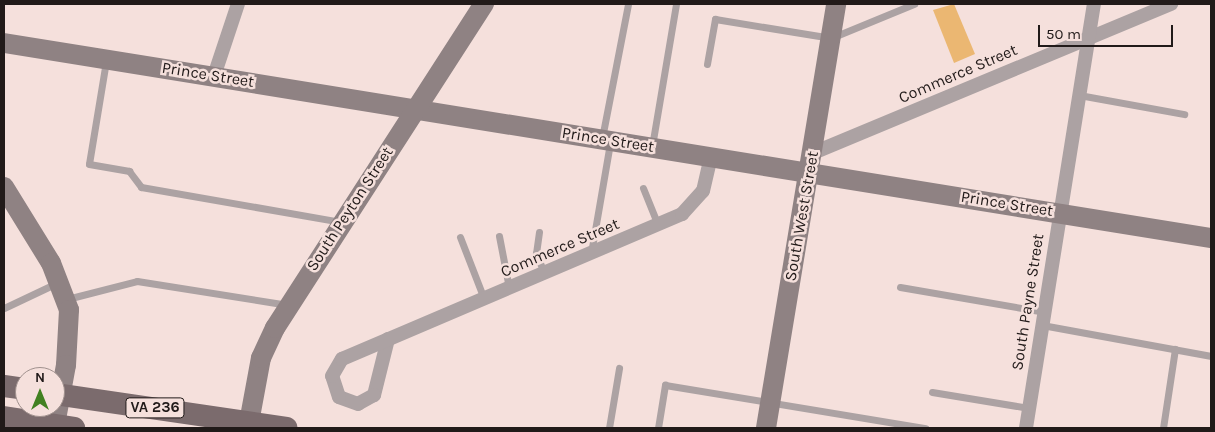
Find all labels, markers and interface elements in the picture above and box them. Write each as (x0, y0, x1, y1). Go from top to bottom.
scale bar (1040, 15, 1175, 47)
text: 50 m (1046, 25, 1081, 43)
street label: Commerce Street (896, 40, 1020, 108)
street label: Prince Street (160, 58, 256, 92)
street label: Prince Street (560, 123, 656, 157)
street label: South Peyton Street (303, 143, 397, 275)
street label: South West Street (781, 149, 823, 283)
street label: Prince Street (959, 187, 1055, 221)
street label: Commerce Street (498, 214, 622, 282)
street label: South Payne Street (1008, 232, 1048, 372)
north arrow (15, 367, 65, 417)
text: N (35, 369, 45, 386)
road number: VA 236 (125, 396, 185, 420)

